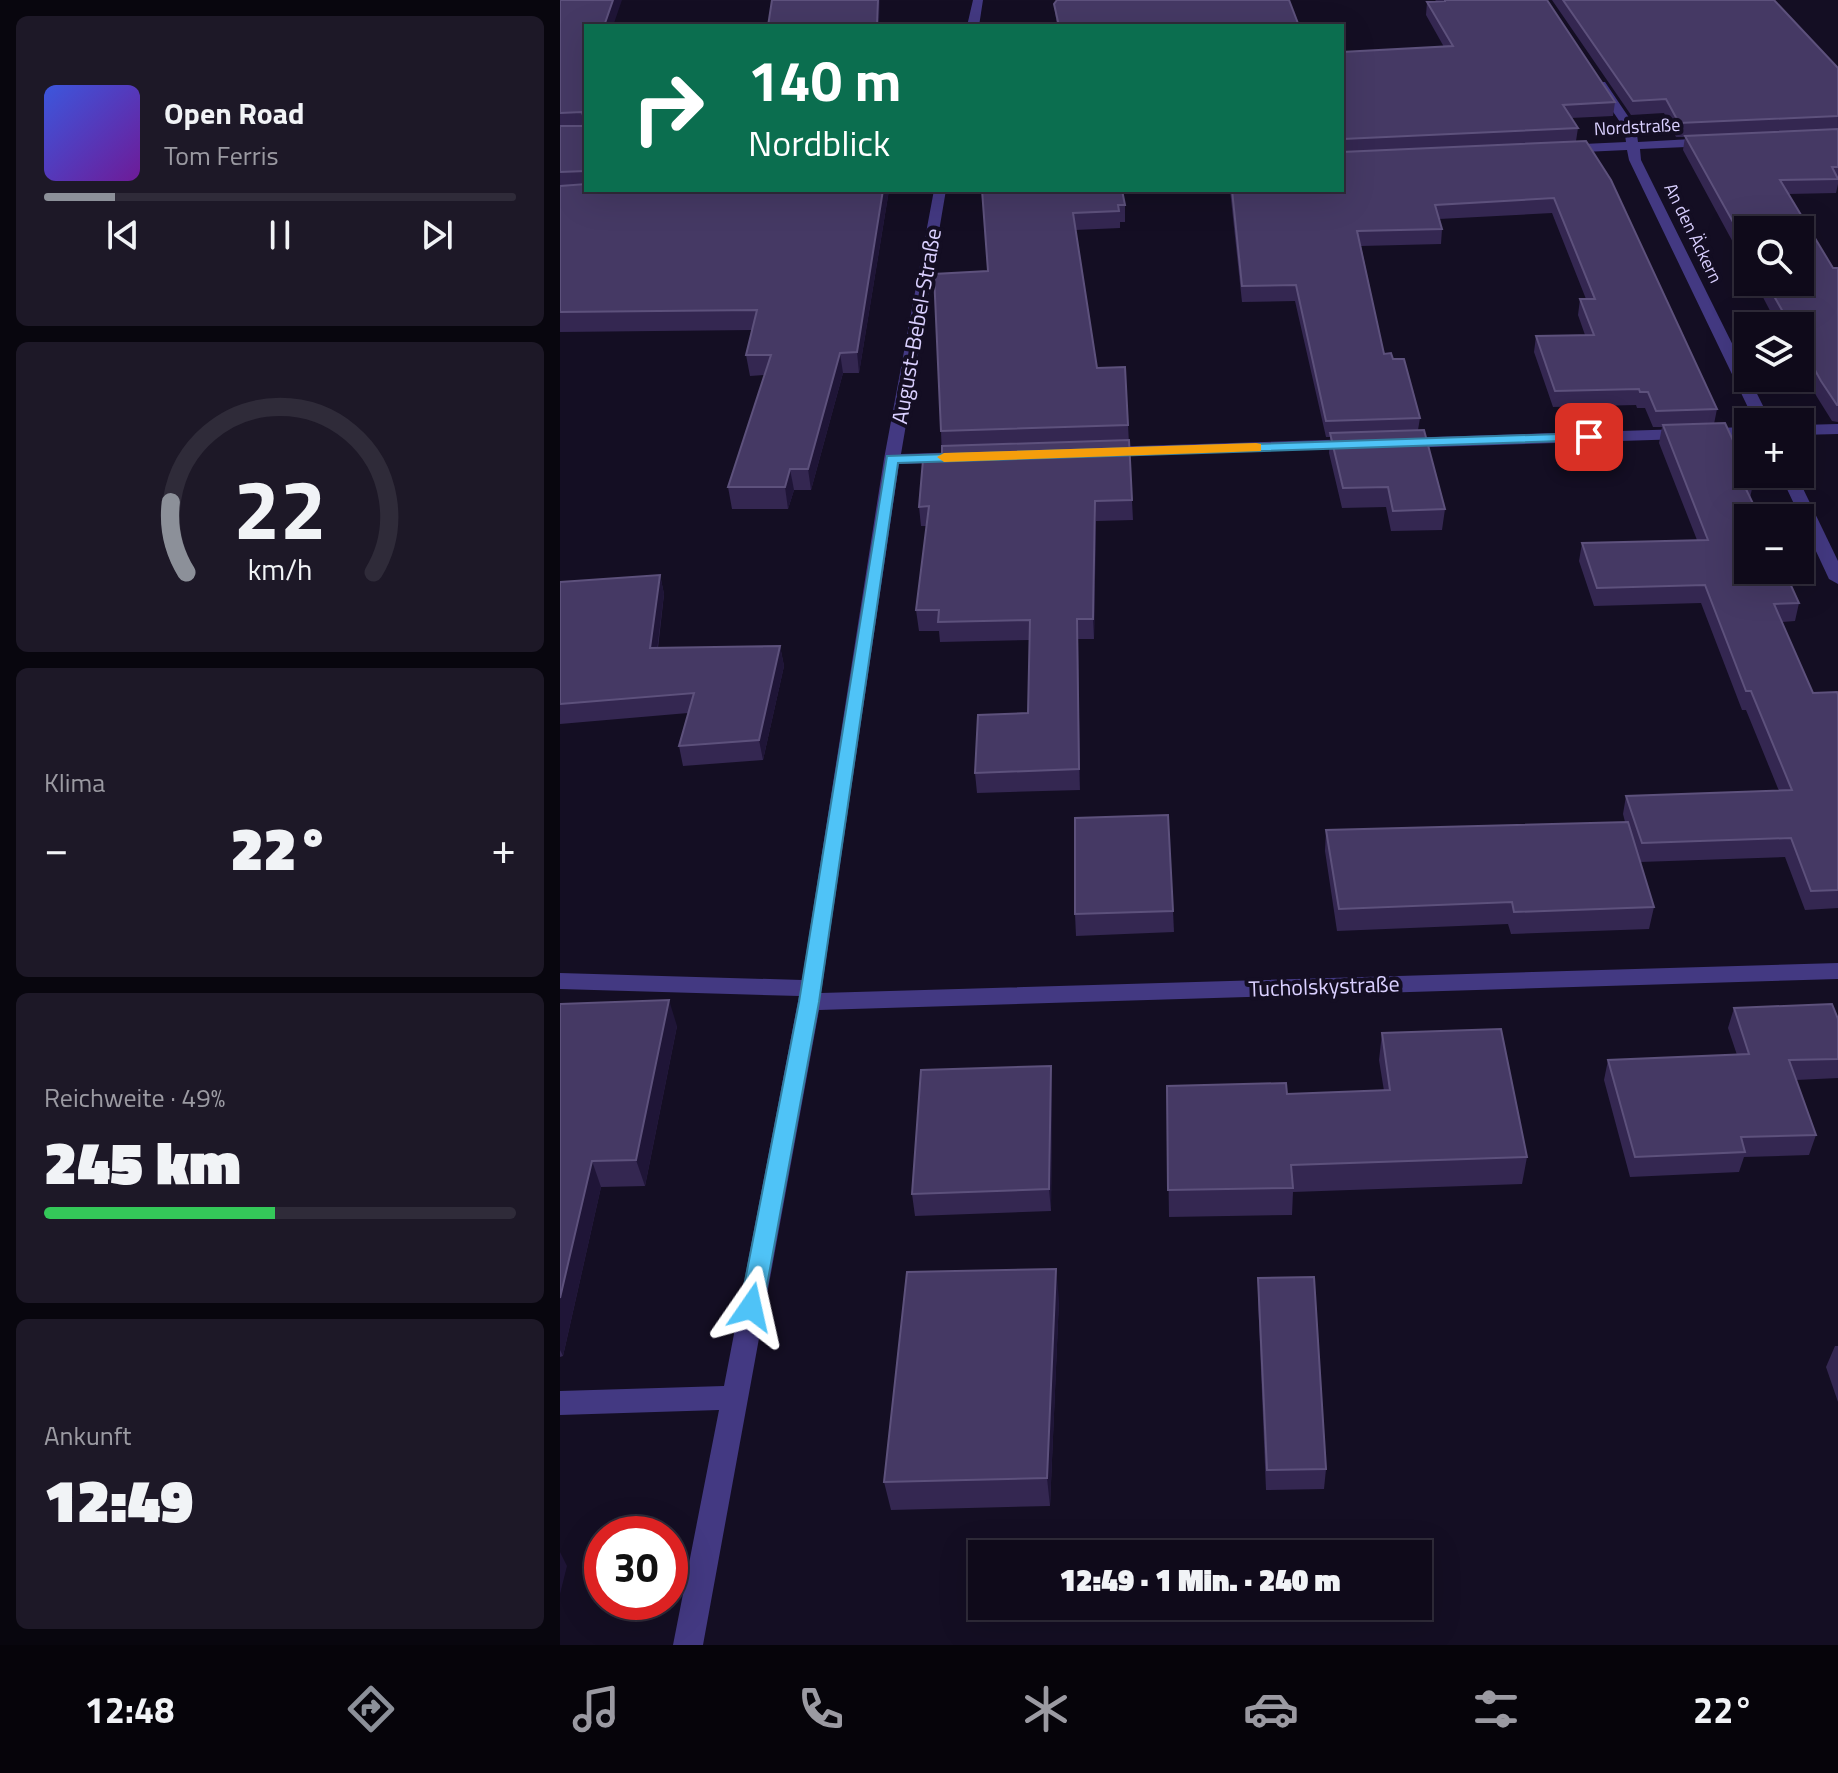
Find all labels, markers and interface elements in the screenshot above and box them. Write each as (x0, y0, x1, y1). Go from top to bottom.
text: 140 m (748, 38, 901, 123)
icon: right (616, 56, 720, 160)
text: Open Road (164, 90, 305, 136)
street label: Nordstraße (1593, 111, 1681, 142)
text: Nordblick (748, 115, 890, 170)
text: Tom Ferris (164, 136, 279, 175)
street label: An den Äckern (1658, 178, 1729, 287)
icon: previous (101, 213, 145, 257)
icon: pause (258, 213, 302, 257)
icon: next (415, 213, 459, 257)
map controls (1734, 216, 1814, 584)
button: search (1734, 216, 1814, 296)
street label: August-Bebel-Straße (882, 225, 950, 427)
button: layers (1734, 312, 1814, 392)
pin (1555, 403, 1623, 471)
button: + (1734, 408, 1814, 488)
icon: arrive (1567, 415, 1611, 459)
text: 22 (233, 444, 327, 570)
button: − (1734, 504, 1814, 584)
text: km/h (248, 548, 312, 591)
text: Klima (44, 763, 105, 802)
text: 22° (231, 802, 330, 893)
text: − (44, 814, 69, 881)
text: + (491, 814, 516, 881)
street label: Tucholskystraße (1248, 966, 1400, 1006)
text: Reichweite · 49% (44, 1078, 225, 1117)
text: 245 km (44, 1116, 241, 1207)
position arrow (709, 1265, 793, 1349)
text: Ankunft (44, 1416, 131, 1455)
text: 12:49 (44, 1454, 193, 1545)
speed limit sign: 30 (584, 1516, 688, 1620)
text: 12:49 · 1 Min. · 240 m (1060, 1557, 1340, 1603)
icon: directions (343, 1681, 399, 1737)
icon: music (568, 1681, 624, 1737)
icon: phone (793, 1681, 849, 1737)
icon: climate (1018, 1681, 1074, 1737)
icon: car (1243, 1681, 1299, 1737)
icon: filters (1468, 1681, 1524, 1737)
text: 12:48 (84, 1682, 174, 1737)
text: 22° (1693, 1682, 1753, 1737)

